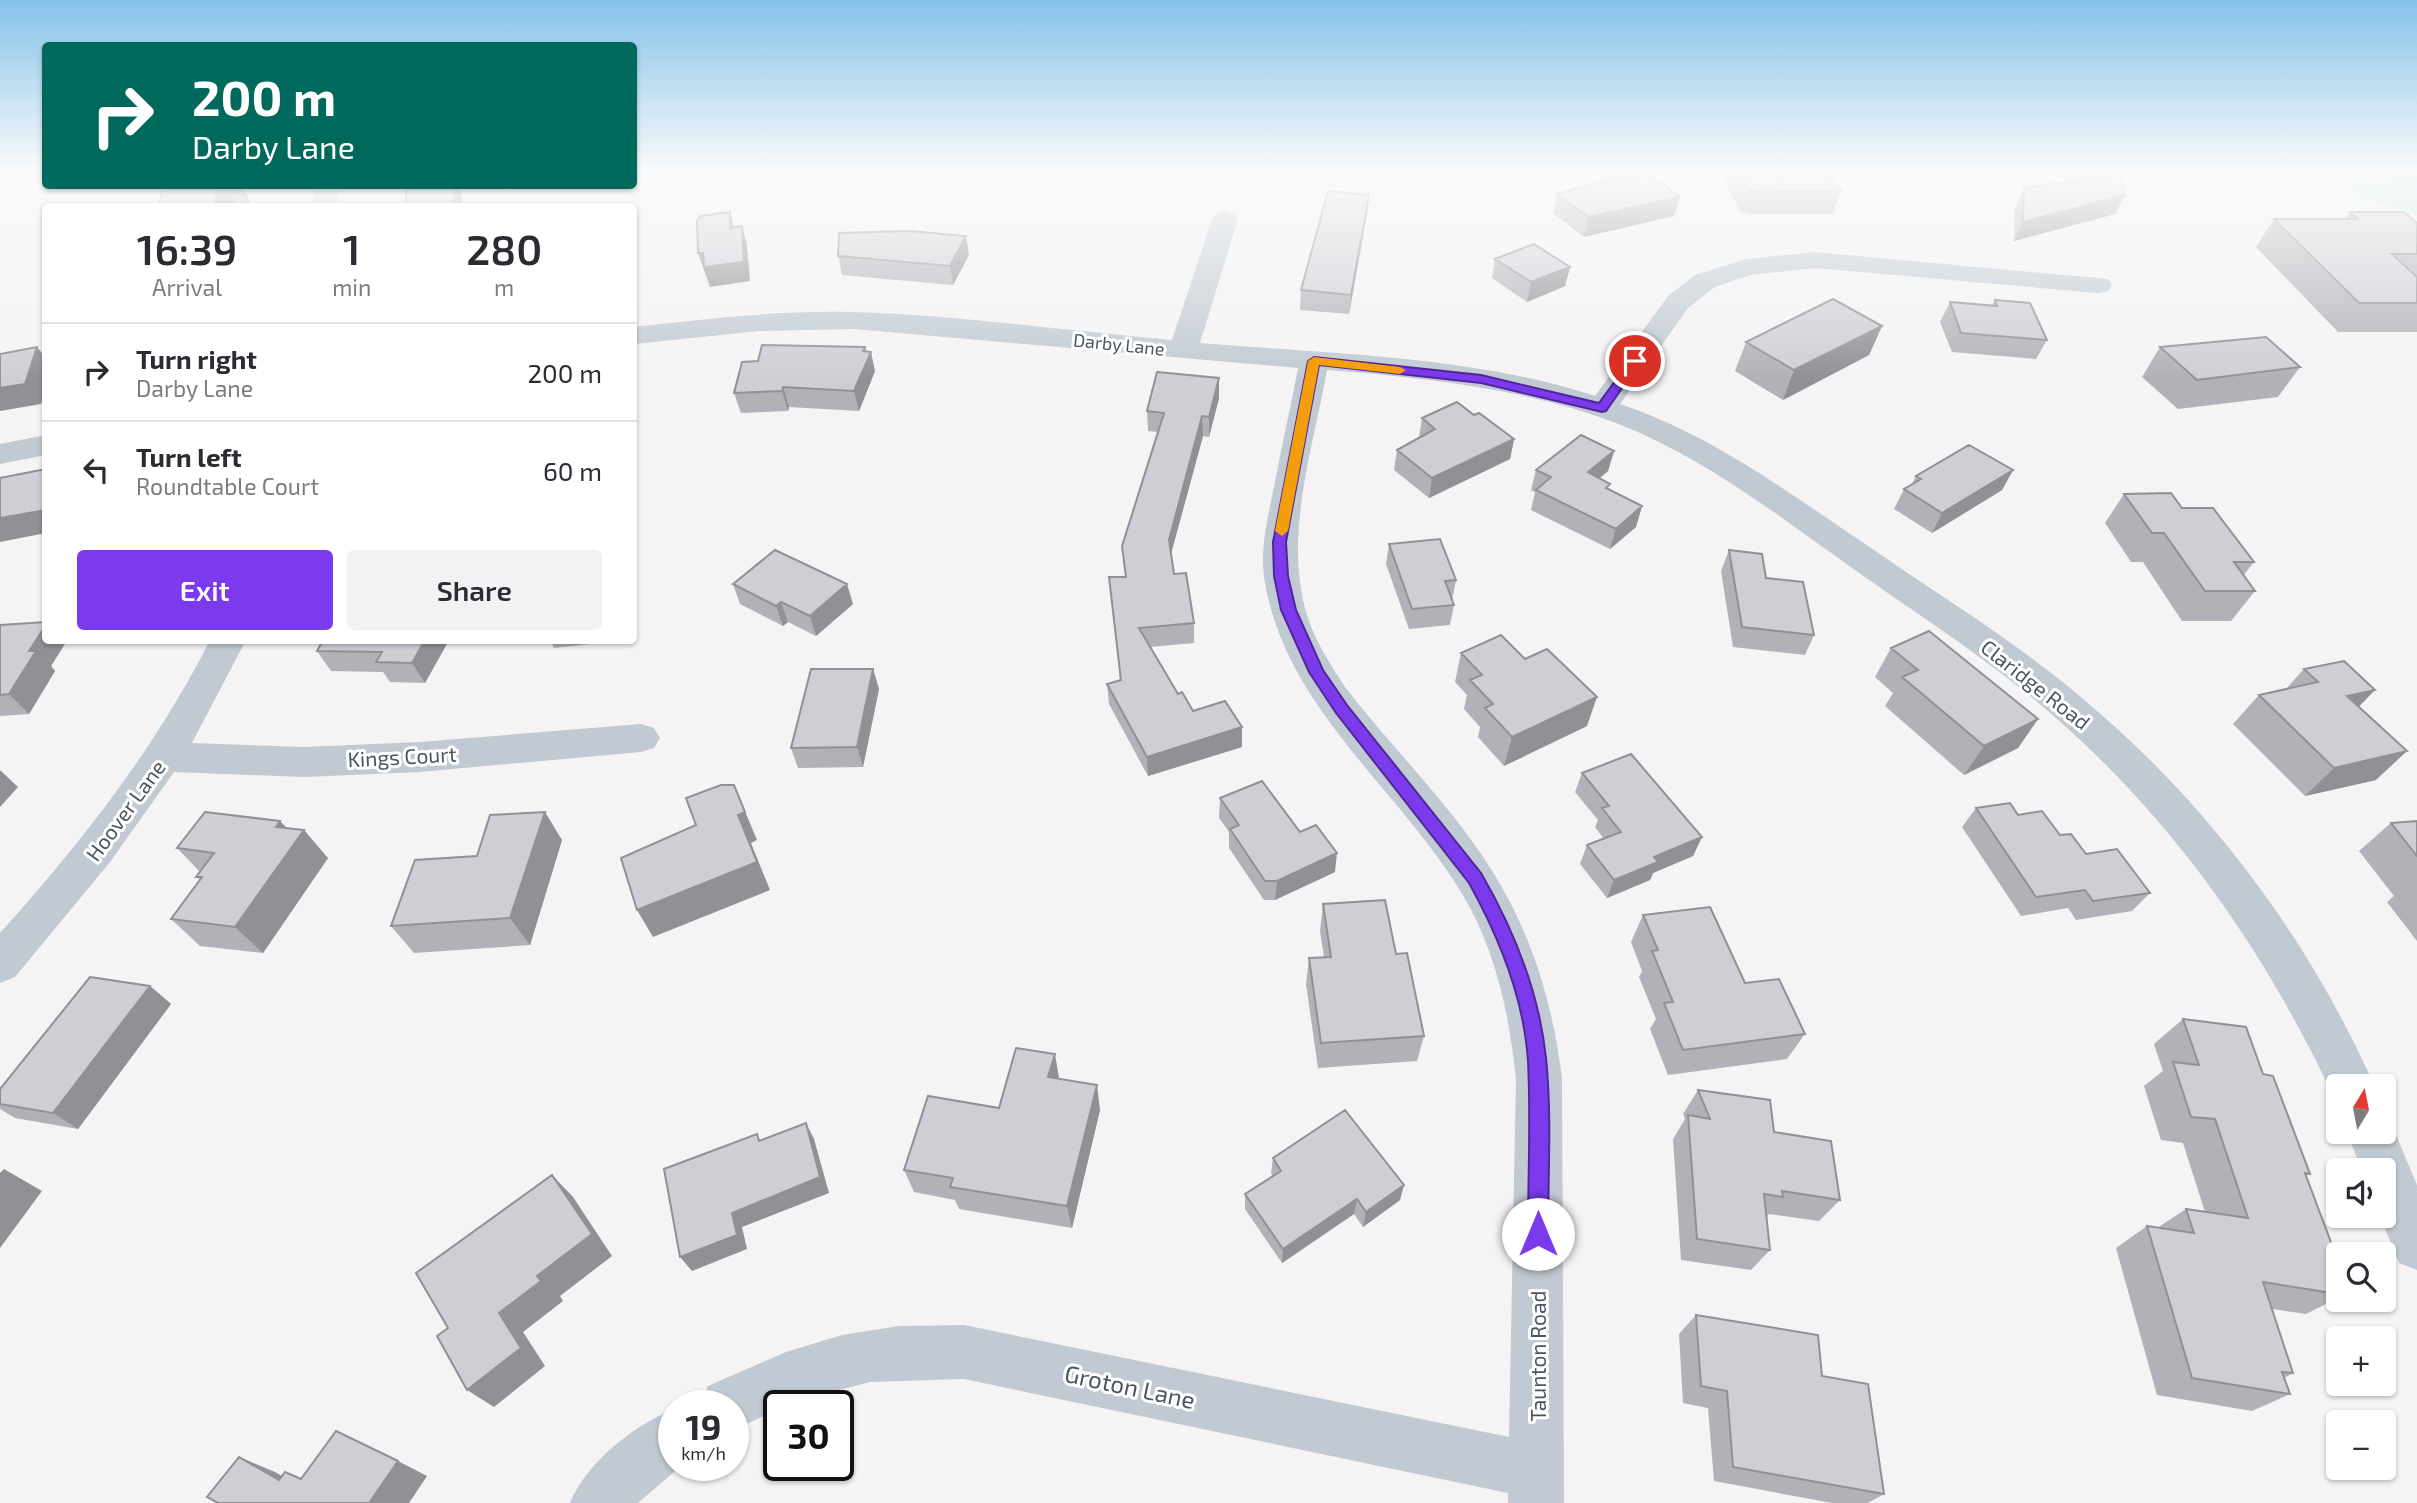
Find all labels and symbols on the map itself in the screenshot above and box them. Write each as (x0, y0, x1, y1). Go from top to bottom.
street label: Darby Lane (1072, 328, 1166, 360)
pin (1605, 331, 1665, 391)
street label: Claridge Road (1977, 634, 2095, 734)
street label: Kings Court (347, 741, 457, 771)
street label: Hoover Lane (80, 755, 170, 865)
north arrow (2326, 1074, 2396, 1144)
position arrow (1501, 1197, 1575, 1271)
street label: Taunton Road (1525, 1290, 1550, 1422)
street label: Groton Lane (1062, 1358, 1198, 1414)
speed limit sign: 30 (763, 1390, 854, 1481)

